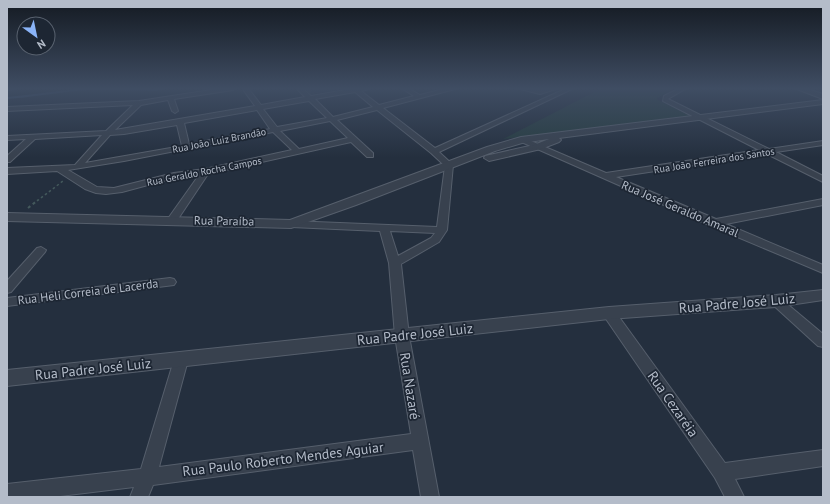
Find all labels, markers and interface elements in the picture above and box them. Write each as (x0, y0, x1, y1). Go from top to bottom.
north arrow (16, 16, 56, 56)
text: N (35, 37, 48, 52)
street label: Rua João Luiz Brandão (171, 125, 267, 156)
street label: Rua João Ferreira dos Santos (653, 145, 775, 176)
street label: Rua Geraldo Rocha Campos (146, 154, 263, 189)
street label: Rua José Geraldo Amaral (619, 177, 742, 240)
street label: Rua Paraíba (194, 212, 254, 229)
street label: Rua Heli Correia de Lacerda (17, 275, 159, 308)
street label: Rua Padre José Luiz (678, 289, 796, 317)
street label: Rua Padre José Luiz (356, 319, 474, 349)
street label: Rua Nazaré (396, 351, 424, 421)
street label: Rua Padre José Luiz (34, 354, 152, 384)
street label: Rua Cezaréia (644, 367, 702, 441)
street label: Rua Paulo Roberto Mendes Aguiar (181, 438, 385, 480)

